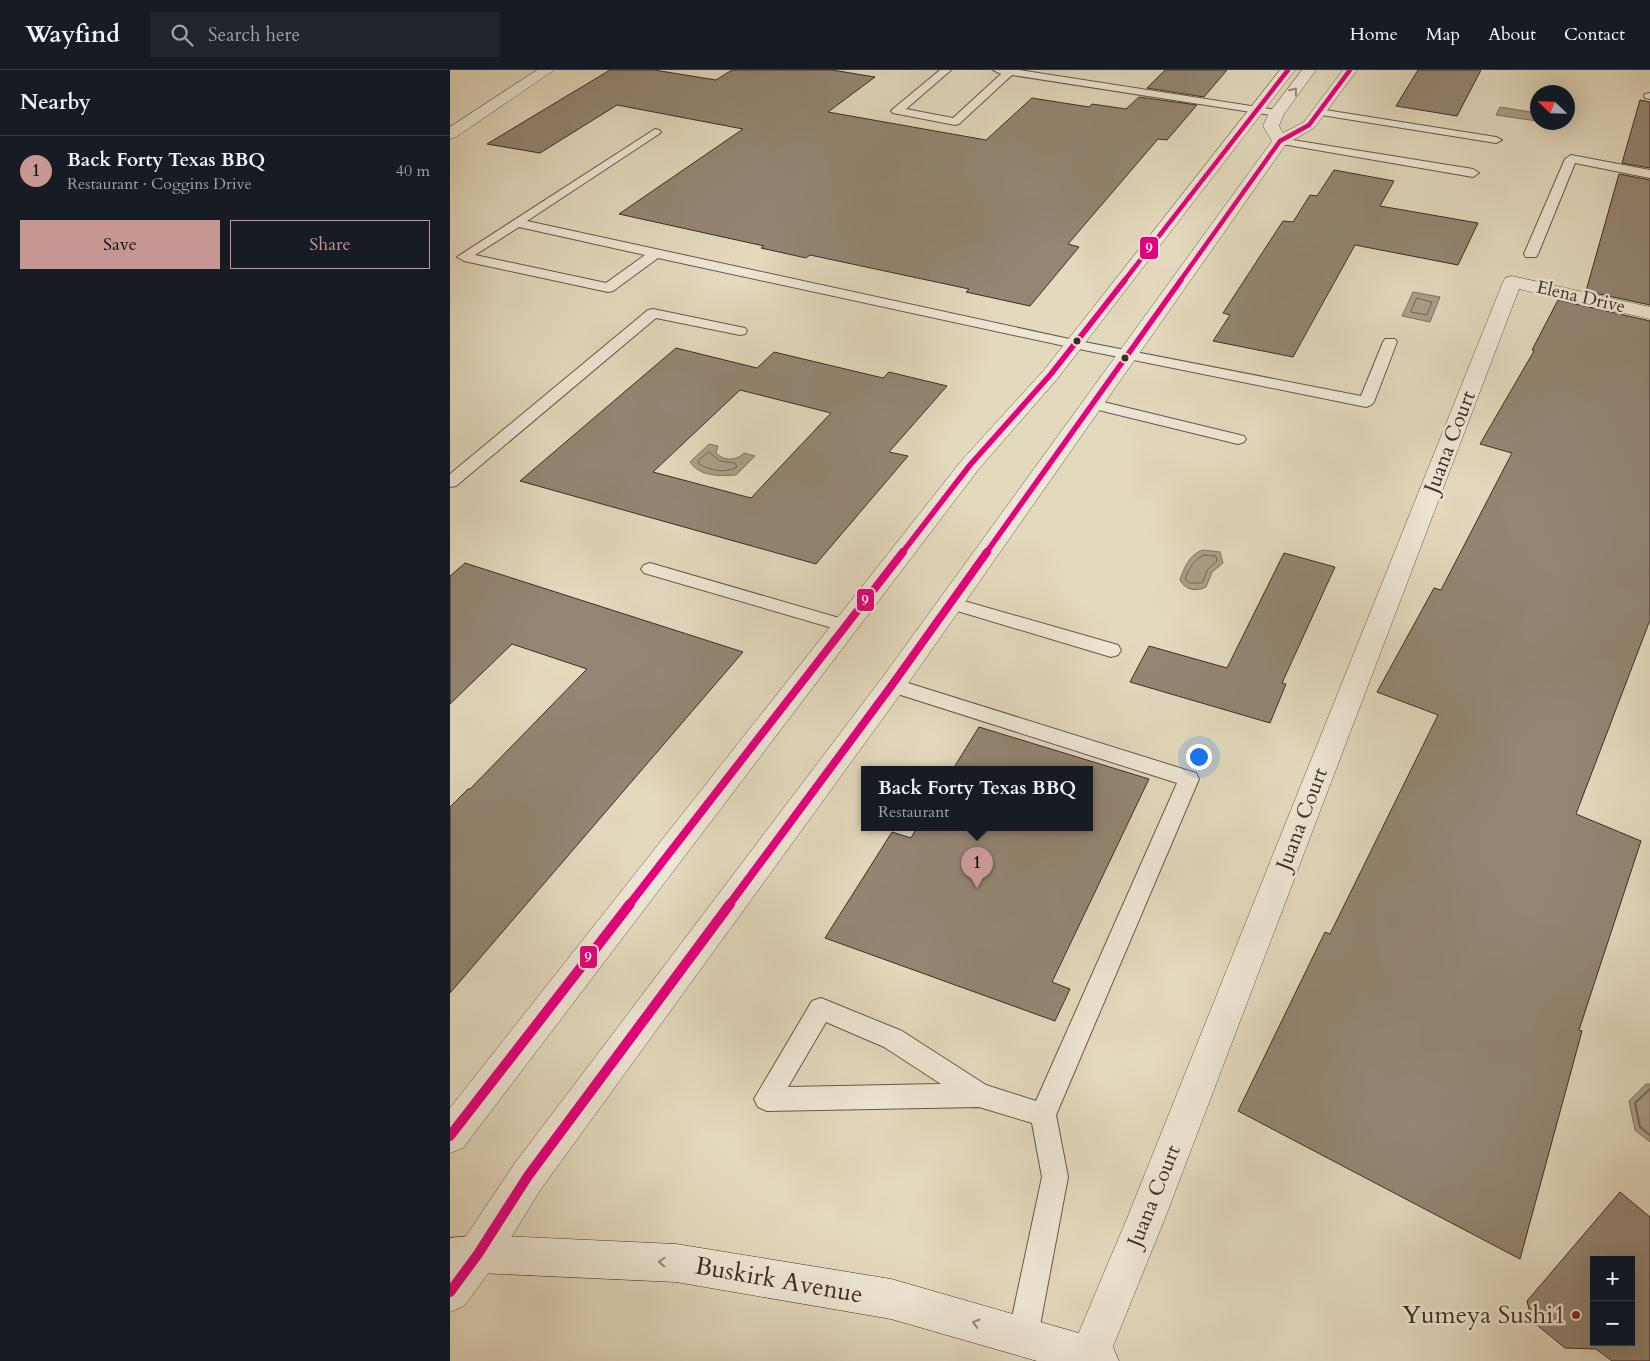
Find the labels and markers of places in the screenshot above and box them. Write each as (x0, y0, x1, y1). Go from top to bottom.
unlabelled marker (1072, 336, 1082, 346)
unlabelled marker (1120, 353, 1130, 363)
pin: 1 (961, 847, 993, 888)
place label: Yumeya Sushi1 (1402, 1298, 1566, 1332)
marker: Yumeya Sushi1 (1570, 1309, 1582, 1321)

